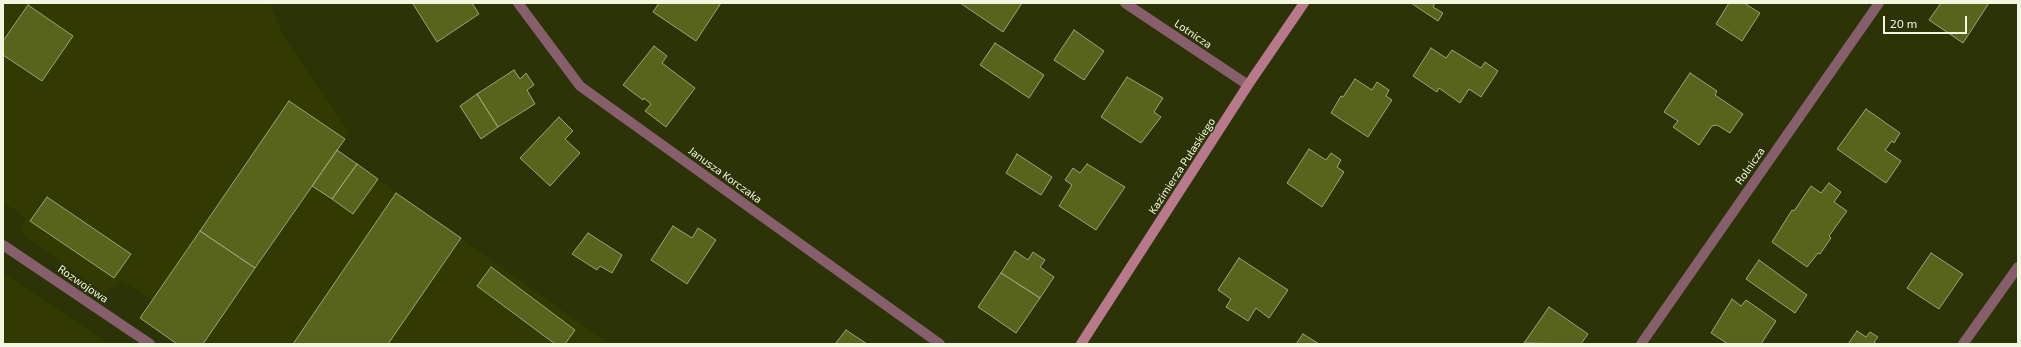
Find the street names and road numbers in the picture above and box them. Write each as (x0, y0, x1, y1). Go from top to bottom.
street label: Lotnicza (1172, 17, 1214, 51)
street label: Kazimierza Pułaskiego (1146, 115, 1218, 217)
street label: Janusza Korczaka (686, 144, 764, 206)
street label: Rolnicza (1732, 145, 1768, 187)
street label: Rozwojowa (55, 262, 111, 306)

